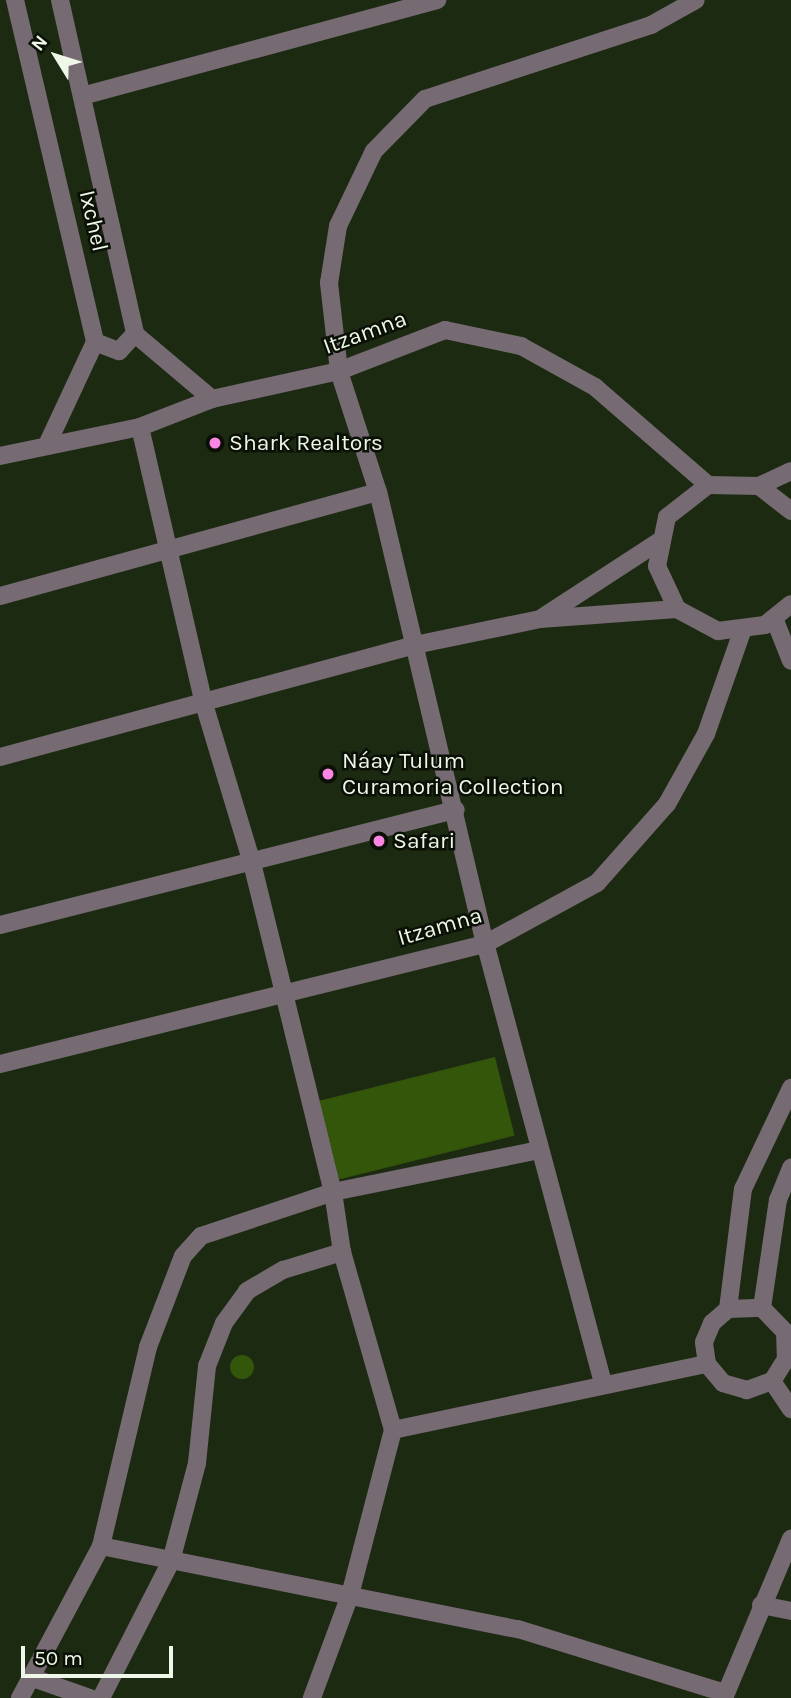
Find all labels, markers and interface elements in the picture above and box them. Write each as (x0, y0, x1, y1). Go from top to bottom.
north arrow (21, 21, 91, 91)
text: N (27, 31, 52, 55)
street label: Ixchel (73, 188, 113, 254)
street label: Itzamna (320, 305, 410, 361)
place label: Shark Realtors (229, 429, 383, 457)
marker: Shark Realtors (207, 435, 223, 451)
place label: Náay Tulum Curamoria Collection (342, 747, 564, 801)
marker: Náay Tulum Curamoria Collection (320, 766, 336, 782)
place label: Safari (393, 827, 455, 855)
marker: Safari (371, 833, 387, 849)
street label: Itzamna (395, 902, 485, 952)
scale bar (24, 1632, 177, 1676)
text: 50 m (34, 1646, 83, 1670)

